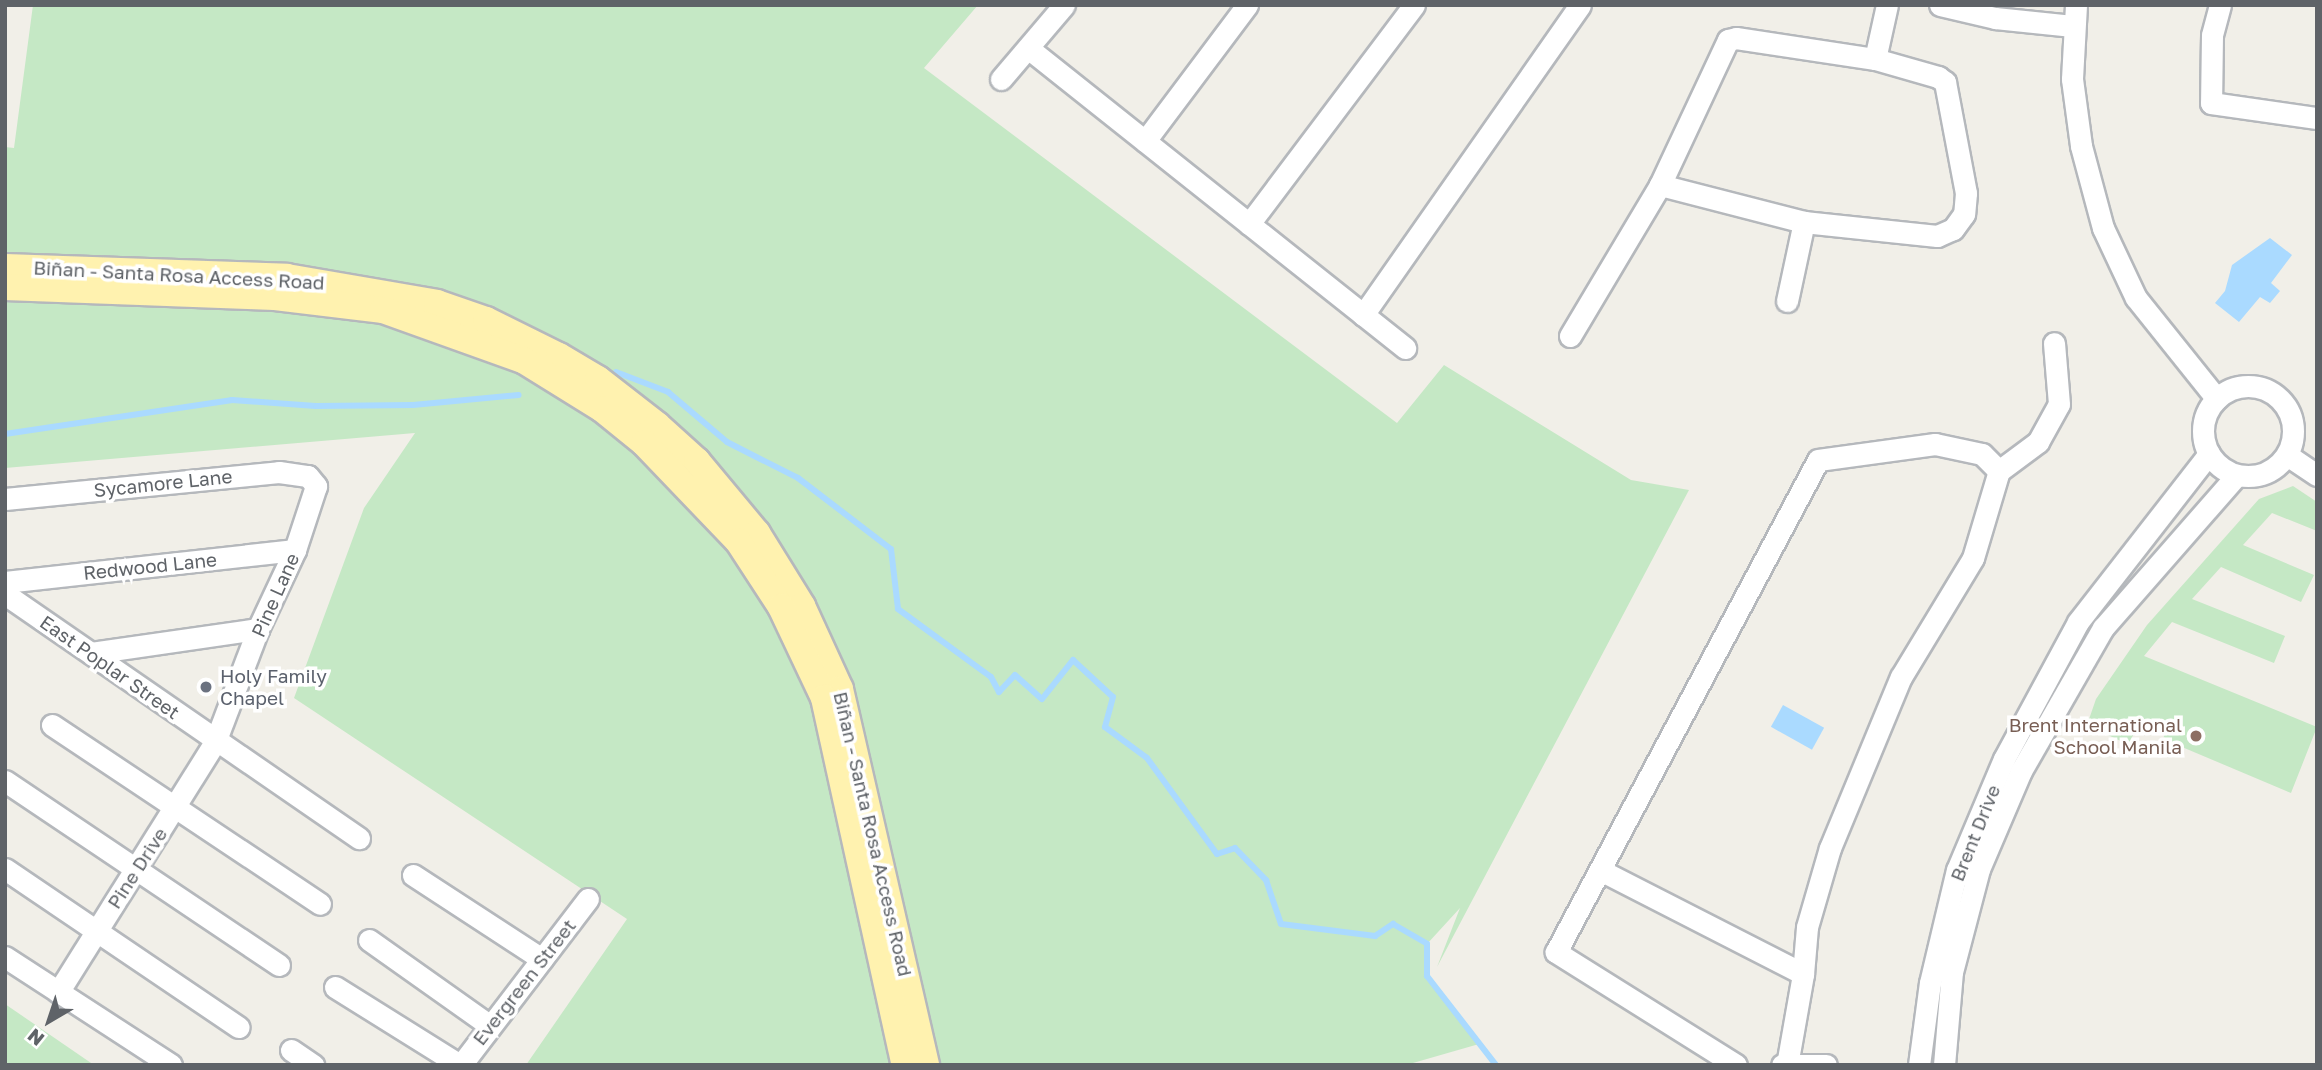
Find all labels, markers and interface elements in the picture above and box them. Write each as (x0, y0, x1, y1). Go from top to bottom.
street label: Biñan - Santa Rosa Access Road (33, 256, 325, 294)
street label: Sycamore Lane (93, 464, 233, 502)
street label: Redwood Lane (82, 548, 218, 584)
street label: Pine Lane (246, 550, 304, 640)
street label: East Poplar Street (36, 610, 184, 724)
place label: Holy Family Chapel (220, 665, 327, 709)
marker: Holy Family Chapel (198, 679, 214, 695)
street label: Biñan - Santa Rosa Access Road (829, 689, 917, 979)
place label: Brent International School Manila (2009, 714, 2182, 758)
marker: Brent International School Manila (2188, 728, 2204, 744)
street label: Brent Drive (1945, 781, 2005, 885)
street label: Pine Drive (102, 823, 172, 913)
street label: Evergreen Street (468, 914, 580, 1050)
north arrow (14, 986, 84, 1056)
text: N (23, 1024, 48, 1051)

